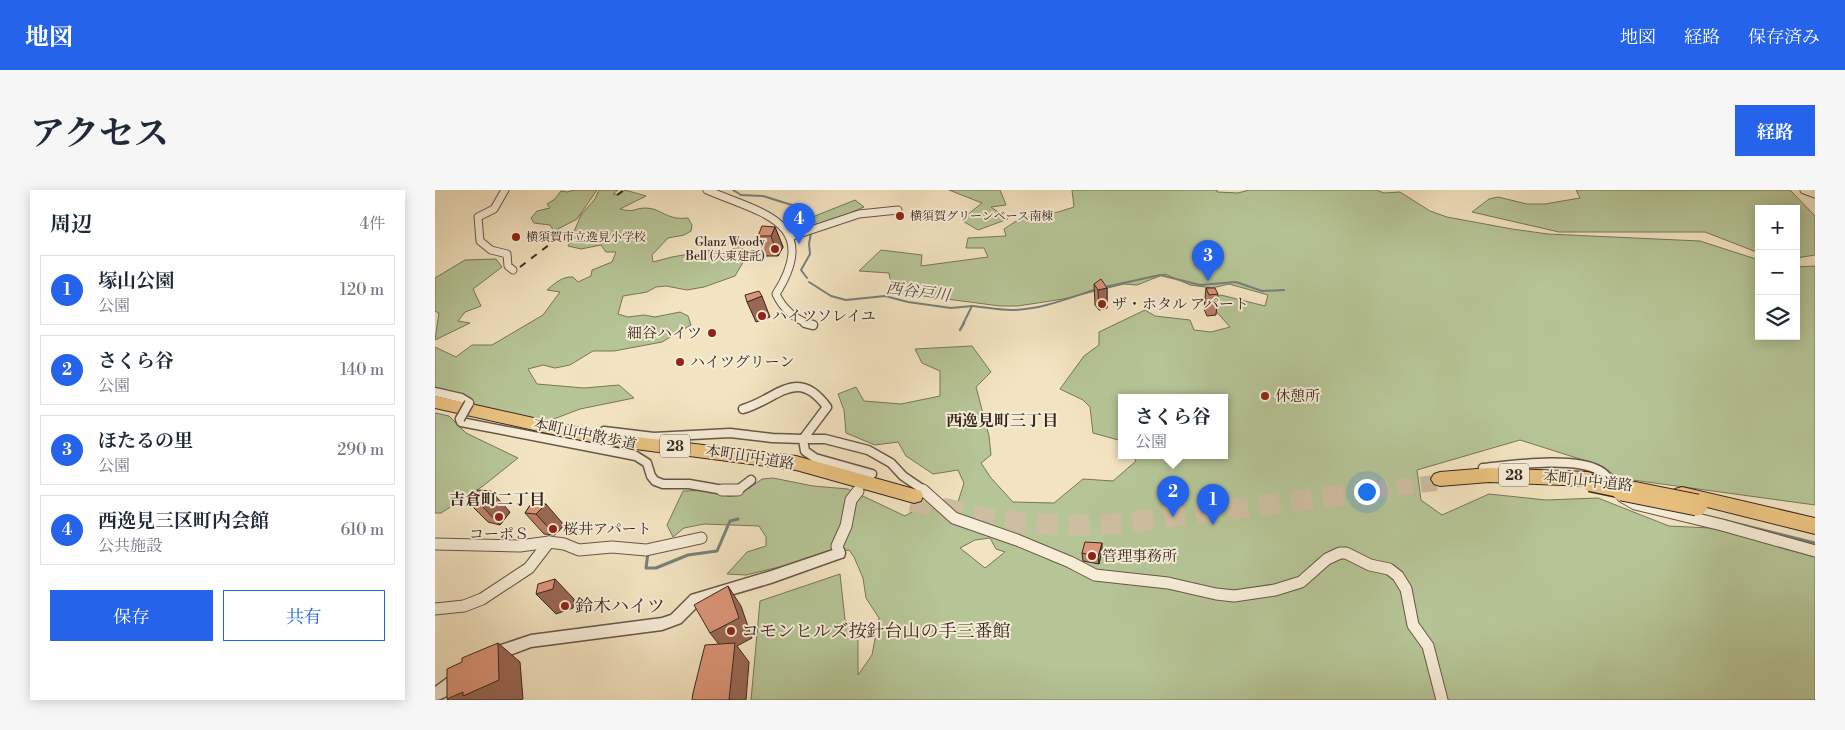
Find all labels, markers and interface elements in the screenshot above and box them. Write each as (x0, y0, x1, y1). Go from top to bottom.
text: 地図 (25, 23, 73, 53)
text: 地図 (1620, 26, 1656, 49)
text: 経路 (1684, 26, 1720, 49)
text: 保存済み (1748, 26, 1820, 49)
button: 経路 (1735, 105, 1815, 156)
text: アクセス (30, 113, 169, 156)
pin: 4 (783, 203, 815, 244)
map controls (1755, 205, 1800, 340)
button: + (1755, 205, 1800, 250)
place label: 横須賀グリーンベース南棟 (910, 209, 1053, 224)
marker: 横須賀グリーンベース南棟 (894, 210, 906, 222)
text: 周辺 (50, 212, 92, 238)
text: 4件 (359, 214, 385, 234)
place label: 横須賀市立逸見小学校 (526, 230, 646, 245)
marker: 横須賀市立逸見小学校 (510, 231, 522, 243)
place label: Glanz Woody Bell (大東建託) (685, 235, 765, 264)
pin: 3 (1192, 240, 1224, 281)
marker: Glanz Woody Bell (大東建託) (769, 243, 781, 255)
button: − (1755, 250, 1800, 295)
text: 塚山公園 (98, 269, 174, 293)
water label: 西谷戸川 (885, 278, 953, 306)
text: 1 (63, 280, 71, 300)
text: 120 m (340, 280, 384, 300)
place label: ザ・ホタル アパート (1112, 295, 1249, 314)
button: layers (1755, 295, 1800, 340)
text: 公園 (98, 296, 130, 316)
marker: ザ・ホタル アパート (1096, 298, 1108, 310)
place label: ハイツソレイユ (772, 307, 876, 326)
marker: ハイツソレイユ (756, 310, 768, 322)
place label: 細谷ハイツ (627, 324, 702, 343)
marker: 細谷ハイツ (706, 327, 718, 339)
text: さくら谷 (98, 349, 174, 373)
place label: ハイツグリーン (690, 353, 795, 372)
marker: ハイツグリーン (674, 356, 686, 368)
text: 2 (62, 360, 72, 380)
text: 140 m (340, 360, 384, 380)
text: 公園 (98, 376, 130, 396)
place label: 休憩所 (1275, 387, 1320, 406)
marker: 休憩所 (1259, 390, 1271, 402)
popup (1118, 394, 1228, 459)
text: さくら谷 (1135, 405, 1211, 429)
district label: 西逸見町三丁目 (946, 411, 1058, 431)
street label: 本町山中散歩道 (532, 414, 638, 455)
text: ほたるの里 (98, 429, 193, 453)
text: 公園 (1135, 432, 1167, 452)
road number: 28 (660, 435, 690, 458)
text: 3 (62, 440, 72, 460)
text: 290 m (337, 440, 384, 460)
street label: 本町山中道路 (704, 441, 796, 474)
text: 公園 (98, 456, 130, 476)
road number: 28 (1499, 464, 1529, 486)
street label: 本町山中道路 (1542, 467, 1634, 496)
pin: 2 (1157, 476, 1189, 517)
your location (1354, 479, 1380, 505)
pin: 1 (1197, 484, 1229, 525)
district label: 吉倉町二丁目 (449, 490, 545, 510)
text: 西逸見三区町内会館 (98, 509, 269, 533)
marker: コーポＳ (493, 511, 505, 523)
text: 4 (62, 520, 72, 540)
text: 610 m (340, 520, 384, 540)
place label: 桜井アパート (563, 520, 652, 539)
marker: 桜井アパート (547, 523, 559, 535)
place label: コーポＳ (469, 525, 529, 544)
text: 公共施設 (98, 536, 162, 556)
place label: 管理事務所 (1102, 547, 1177, 566)
marker: 管理事務所 (1086, 550, 1098, 562)
button: 保存 (50, 590, 213, 641)
button: 共有 (223, 590, 385, 641)
place label: 鈴木ハイツ (575, 595, 665, 618)
marker: 鈴木ハイツ (559, 600, 571, 612)
place label: コモンヒルズ按針台山の手三番館 (741, 620, 1010, 643)
marker: コモンヒルズ按針台山の手三番館 (725, 625, 737, 637)

